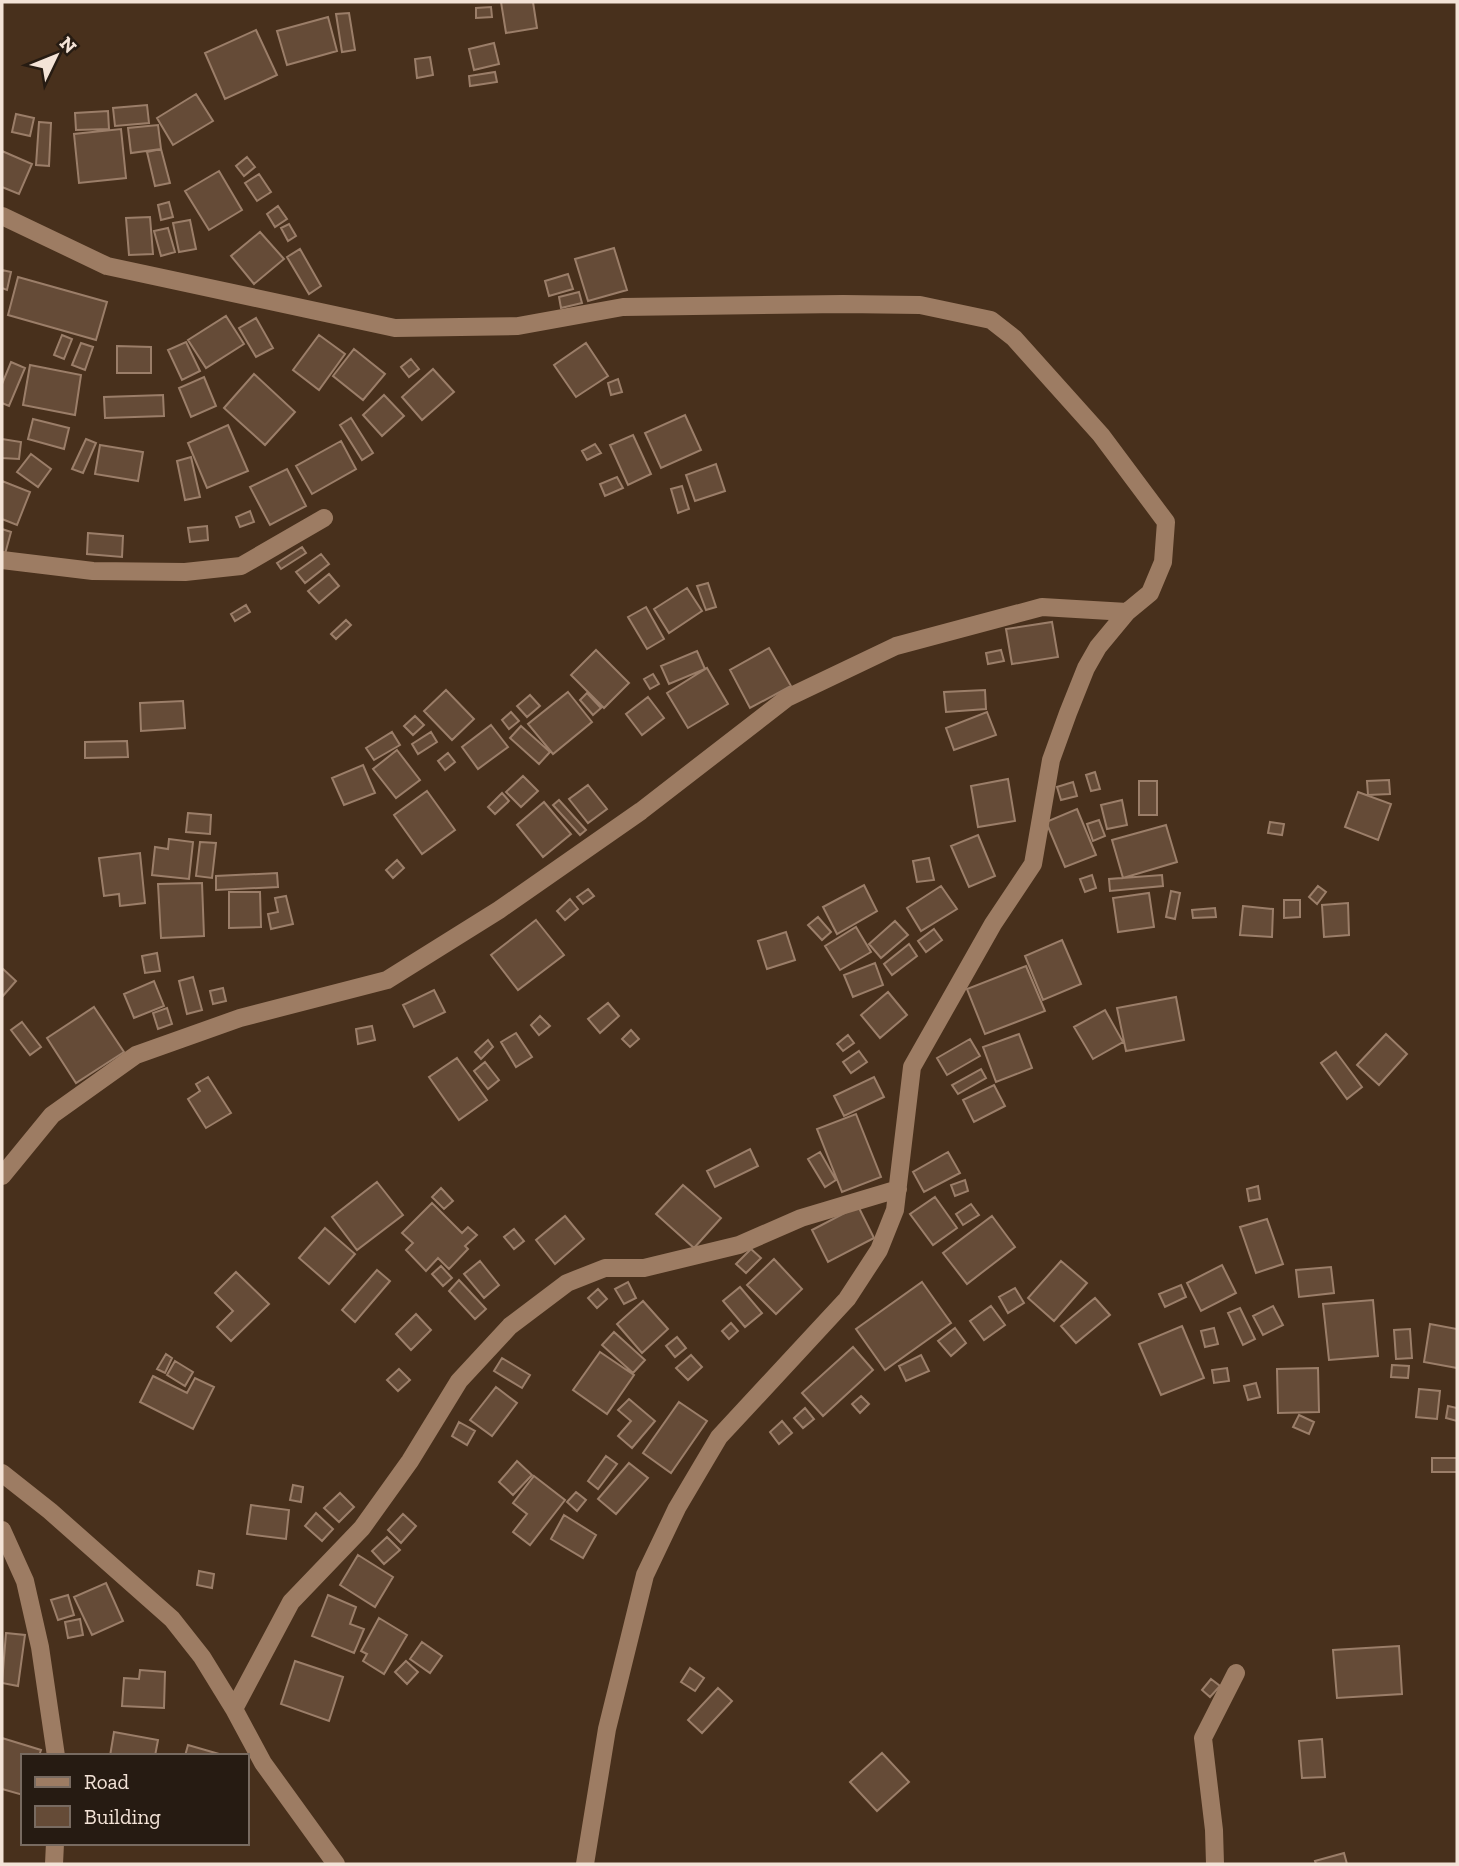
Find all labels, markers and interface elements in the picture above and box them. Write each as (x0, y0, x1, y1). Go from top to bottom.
north arrow (21, 21, 91, 91)
text: N (55, 32, 81, 58)
legend (21, 1754, 248, 1845)
text: Road (84, 1769, 130, 1794)
text: Building (84, 1804, 161, 1829)

